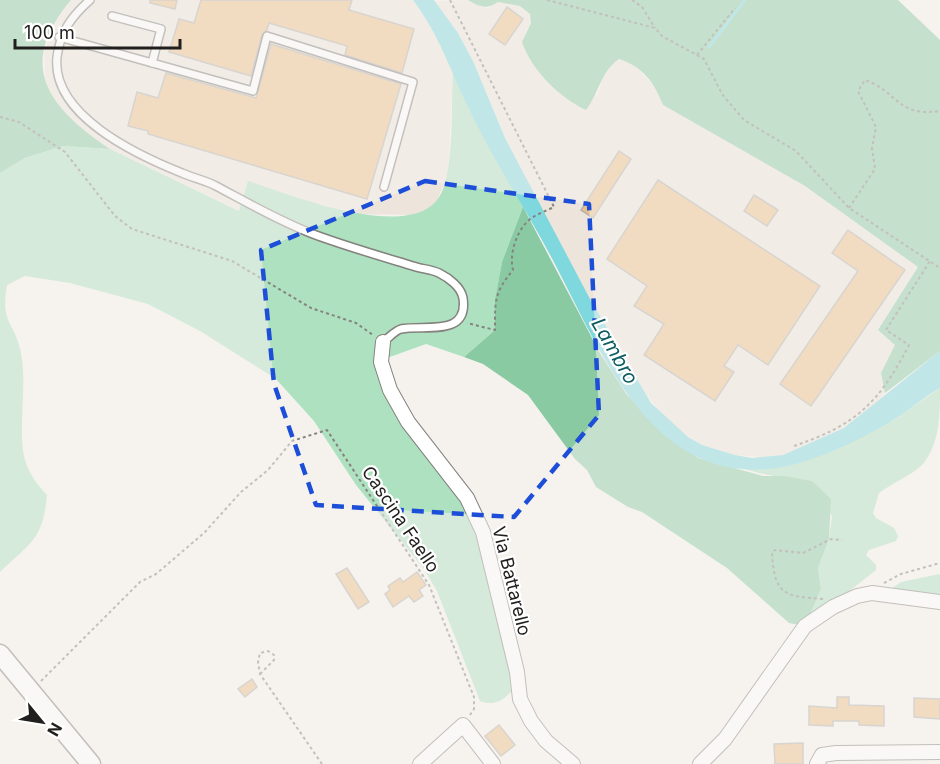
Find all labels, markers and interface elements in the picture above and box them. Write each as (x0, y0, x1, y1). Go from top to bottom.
scale bar (15, 12, 180, 50)
text: 100 m (24, 22, 75, 43)
water label: Lambro (586, 314, 644, 388)
street label: Cascina Faello (358, 462, 444, 576)
street label: Via Battarello (488, 524, 536, 638)
north arrow (12, 692, 72, 752)
text: N (43, 719, 67, 740)

